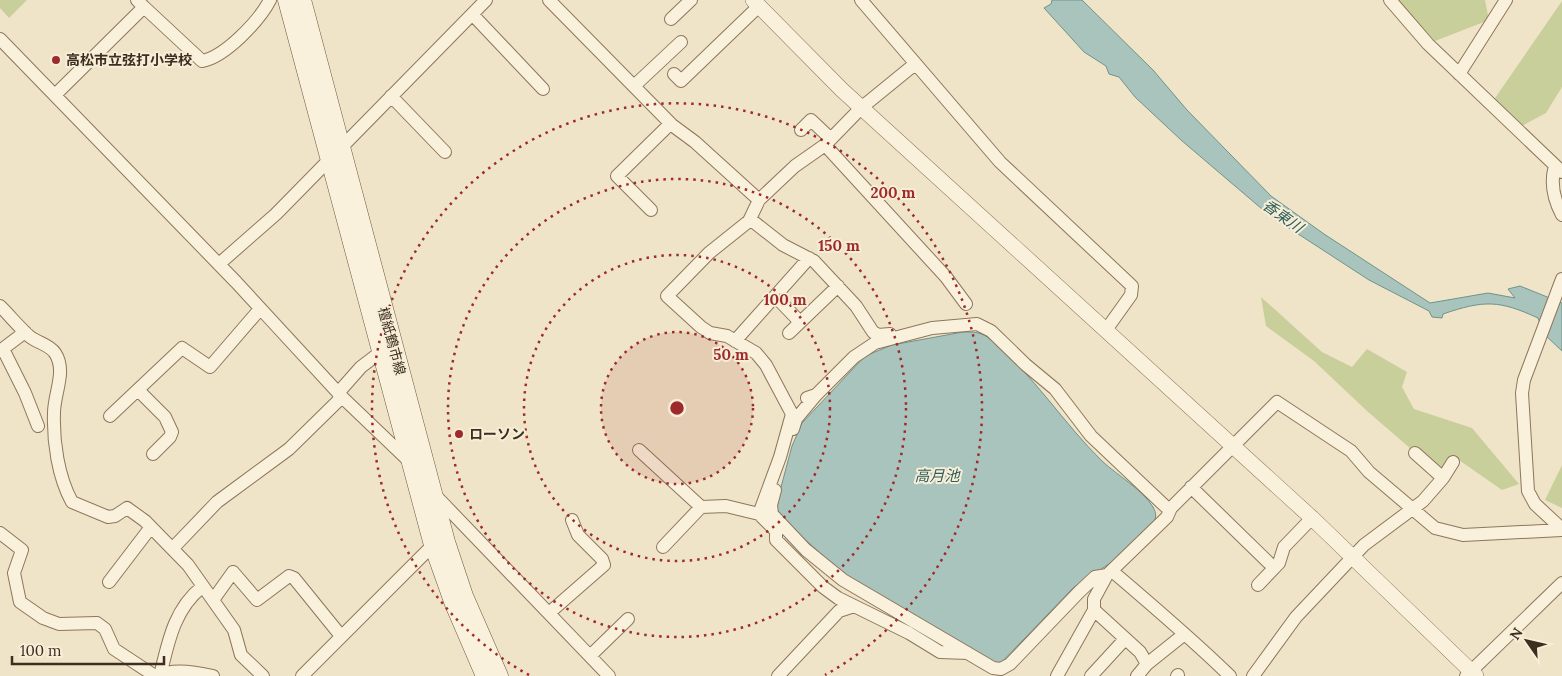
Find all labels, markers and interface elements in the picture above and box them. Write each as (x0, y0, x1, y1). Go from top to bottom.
place label: 高松市立弦打小学校 (66, 51, 192, 69)
marker: 高松市立弦打小学校 (50, 54, 62, 66)
text: 200 m (871, 183, 916, 202)
water label: 香東川 (1259, 195, 1309, 238)
text: 150 m (818, 236, 860, 255)
text: 100 m (764, 290, 807, 309)
street label: 檀紙鶴市線 (374, 305, 410, 377)
text: 50 m (713, 345, 749, 364)
centre of rings (668, 399, 686, 417)
place label: ローソン (469, 425, 525, 443)
marker: ローソン (453, 428, 465, 440)
water label: 高月池 (914, 466, 961, 485)
north arrow (1502, 616, 1552, 666)
text: N (1506, 624, 1527, 643)
scale bar (12, 634, 165, 666)
text: 100 m (20, 641, 61, 660)

